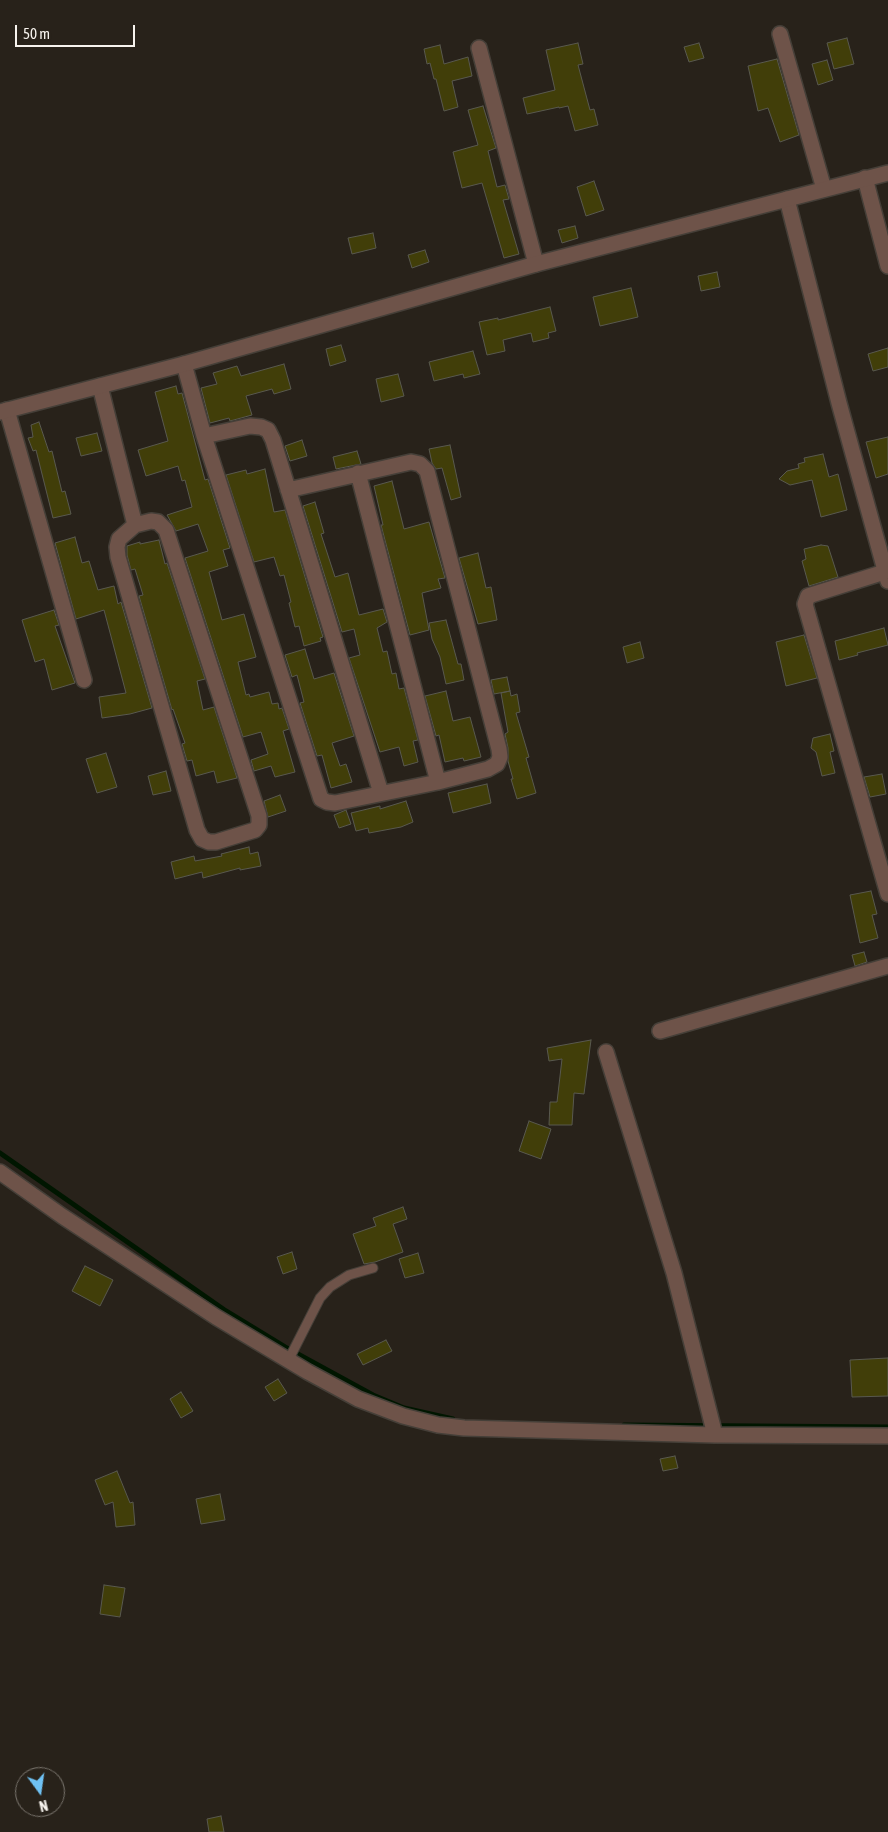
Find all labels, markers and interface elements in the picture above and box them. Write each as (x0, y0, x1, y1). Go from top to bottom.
scale bar (18, 15, 138, 47)
text: 50 m (23, 25, 50, 42)
north arrow (15, 1767, 65, 1817)
text: N (37, 1797, 49, 1814)

